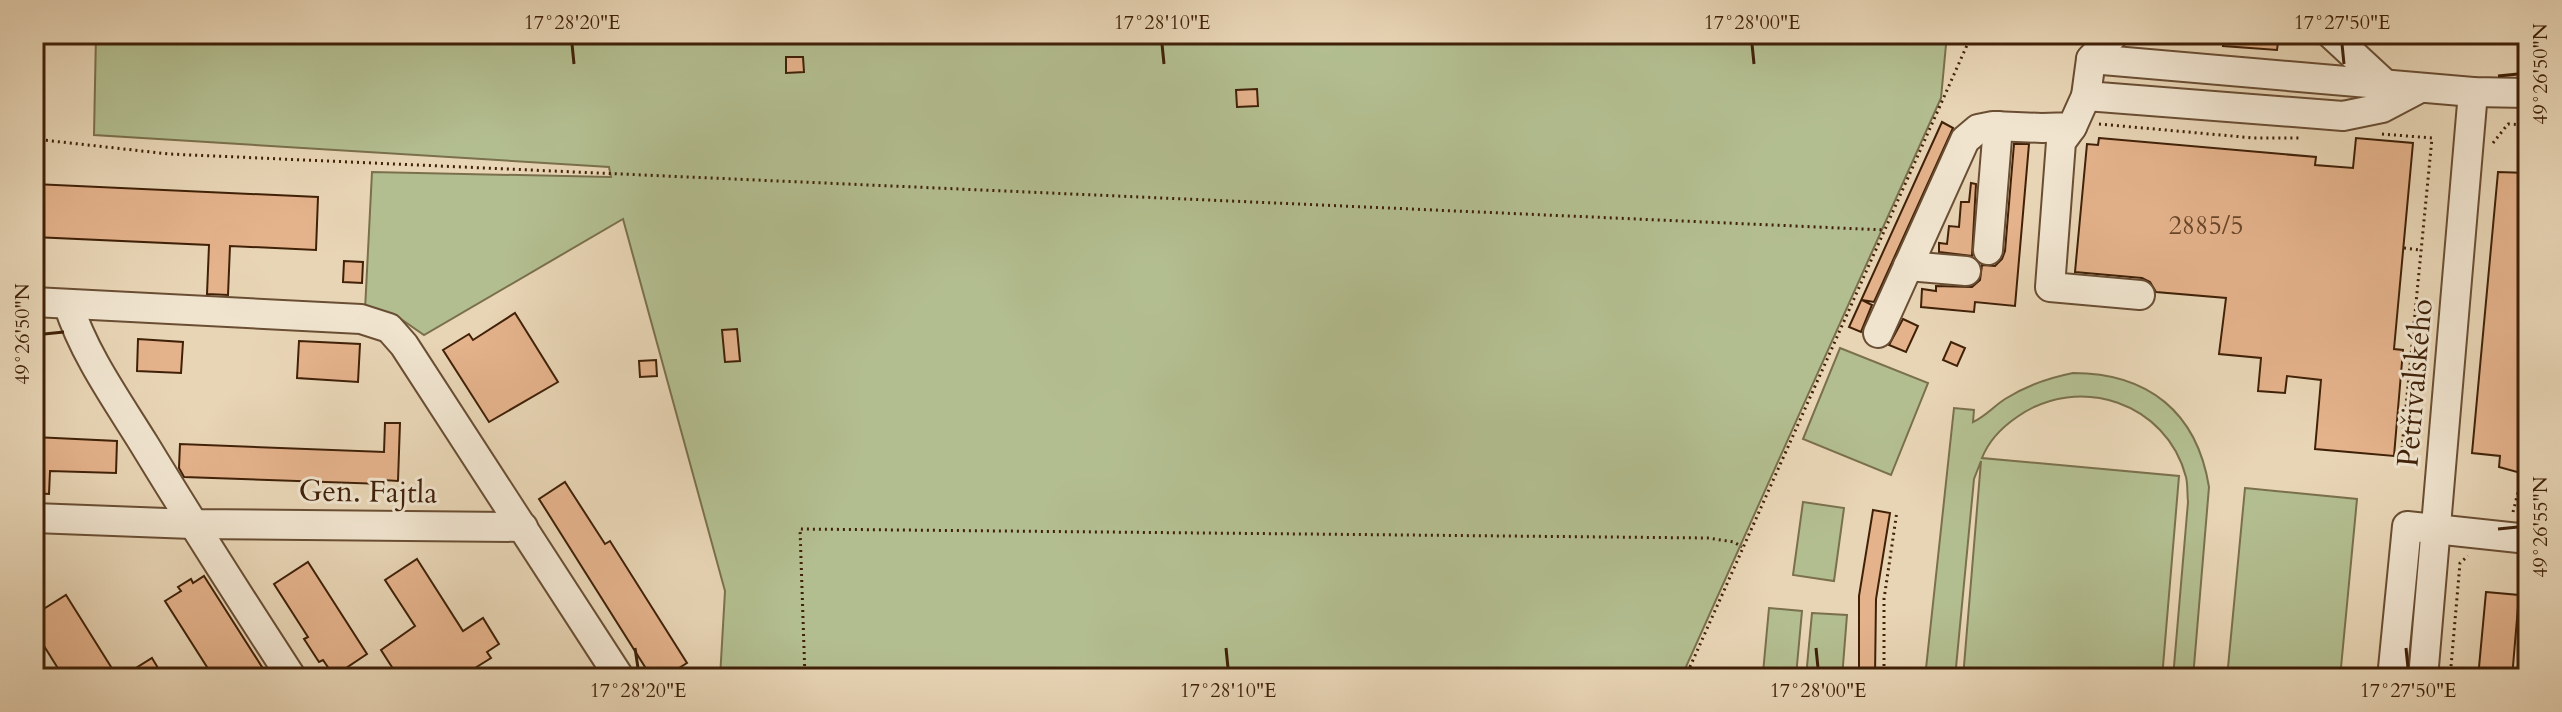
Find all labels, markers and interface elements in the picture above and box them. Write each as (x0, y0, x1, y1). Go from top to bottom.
text: 17°28'20"E (524, 9, 620, 36)
text: 17°28'10"E (1114, 9, 1210, 36)
text: 17°28'00"E (1704, 9, 1800, 36)
text: 17°27'50"E (2294, 9, 2390, 36)
text: 49°26'50"N (2527, 23, 2554, 125)
house number: 2885/5 (2168, 208, 2244, 243)
text: 49°26'50"N (9, 283, 36, 385)
street label: Petřivalského (2387, 297, 2443, 469)
street label: Gen. Fajtla (298, 470, 438, 514)
text: 49°26'55"N (2527, 476, 2554, 578)
text: 17°28'20"E (590, 677, 686, 704)
text: 17°28'10"E (1180, 677, 1276, 704)
text: 17°28'00"E (1770, 677, 1866, 704)
text: 17°27'50"E (2360, 677, 2456, 704)

